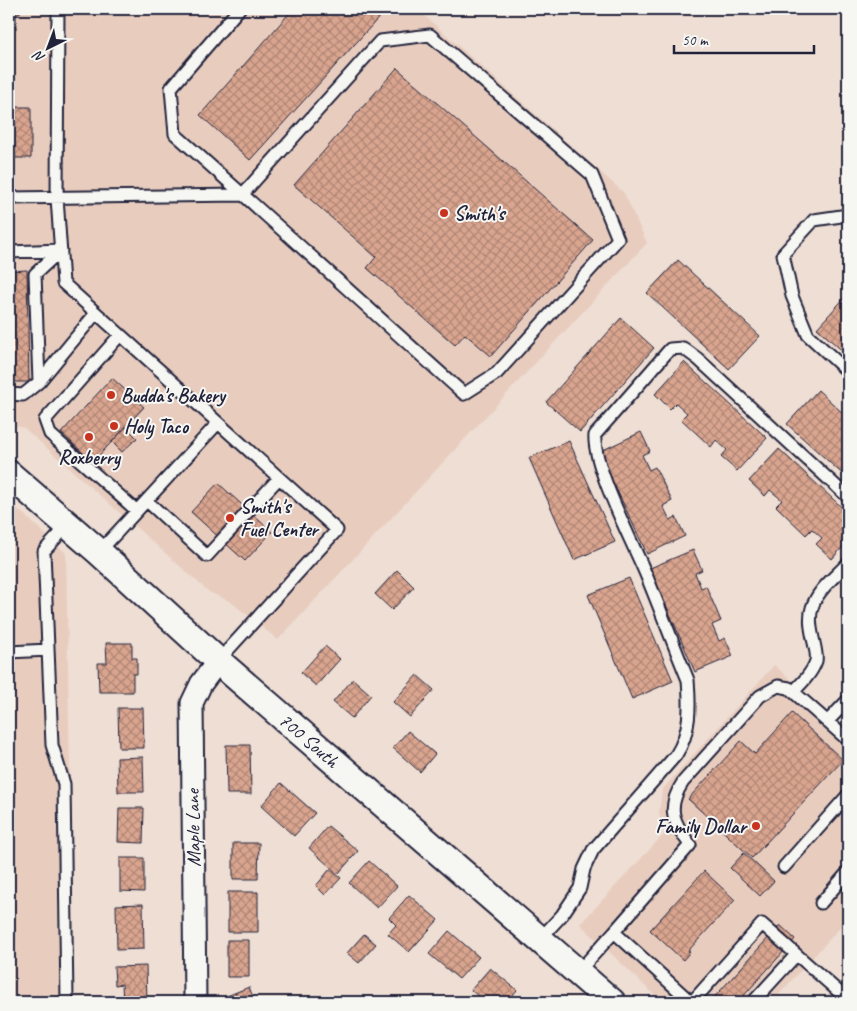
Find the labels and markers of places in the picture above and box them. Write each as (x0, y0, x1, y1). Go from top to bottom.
place label: Smith's (454, 201, 506, 226)
marker: Smith's (438, 207, 450, 219)
place label: Budda's Bakery (121, 383, 227, 408)
marker: Budda's Bakery (105, 389, 117, 401)
place label: Holy Taco (124, 414, 190, 440)
marker: Holy Taco (108, 420, 120, 432)
marker: Roxberry (83, 431, 95, 443)
place label: Roxberry (58, 445, 122, 471)
place label: Smith's Fuel Center (240, 494, 321, 542)
marker: Smith's Fuel Center (224, 512, 236, 524)
place label: Family Dollar (656, 814, 749, 839)
marker: Family Dollar (750, 820, 762, 832)

